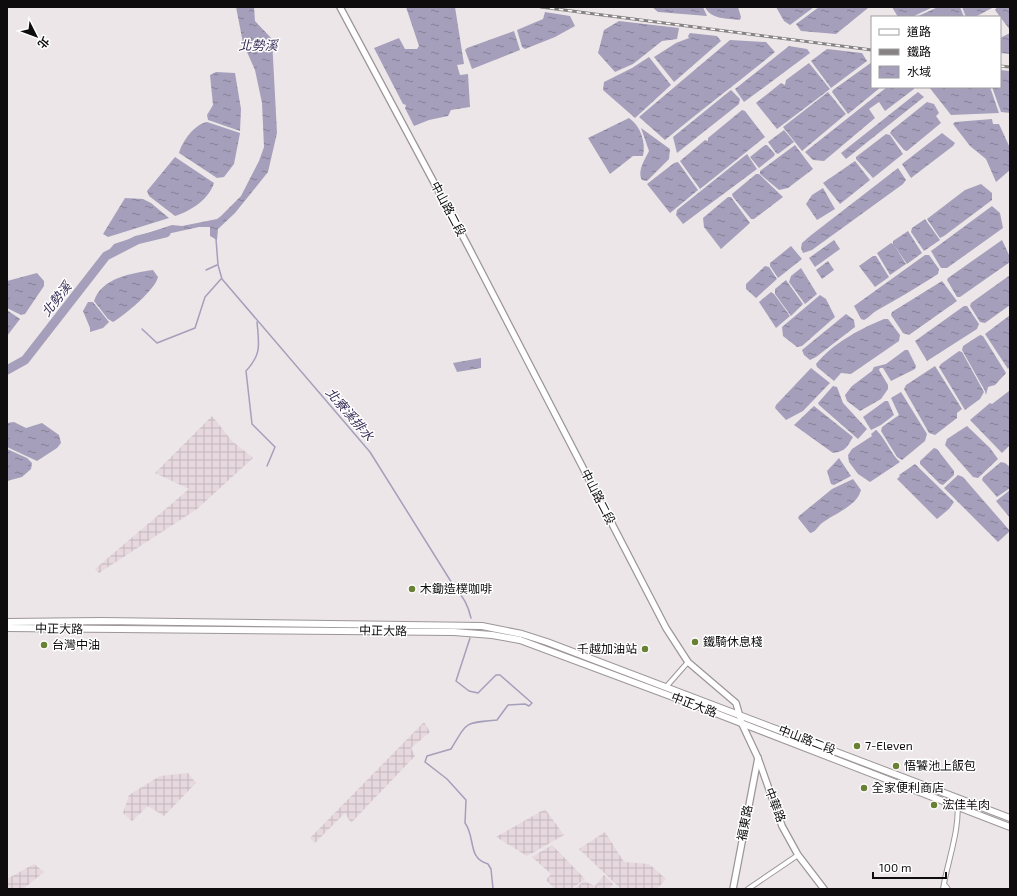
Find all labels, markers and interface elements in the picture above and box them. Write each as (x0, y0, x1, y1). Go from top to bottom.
north arrow (16, 16, 56, 56)
legend (871, 16, 1001, 88)
text: 道路 (907, 24, 931, 38)
text: 北 (35, 35, 52, 51)
water label: 北勢溪 (238, 37, 279, 53)
text: 鐵路 (907, 44, 931, 58)
text: 水域 (907, 64, 931, 78)
street label: 中山路二段 (429, 179, 469, 238)
water label: 北勢溪 (38, 277, 76, 319)
water label: 北寮溪排水 (323, 384, 378, 445)
street label: 中山路二段 (579, 467, 619, 526)
place label: 木鋤造樸咖啡 (420, 581, 492, 595)
marker: 木鋤造樸咖啡 (407, 584, 417, 594)
street label: 中正大路 (35, 621, 83, 635)
street label: 中正大路 (359, 623, 407, 637)
place label: 鐵騎休息棧 (703, 634, 763, 648)
place label: 台灣中油 (52, 637, 100, 651)
marker: 鐵騎休息棧 (690, 637, 700, 647)
marker: 台灣中油 (39, 640, 49, 650)
place label: 千越加油站 (577, 641, 637, 655)
marker: 千越加油站 (640, 644, 650, 654)
street label: 中正大路 (669, 689, 719, 719)
street label: 中山路二段 (777, 722, 838, 756)
place label: 7-Eleven (865, 738, 913, 752)
marker: 7-Eleven (852, 741, 862, 751)
place label: 悟饕池上飯包 (904, 758, 976, 772)
marker: 悟饕池上飯包 (891, 761, 901, 771)
place label: 全家便利商店 (872, 780, 944, 794)
marker: 全家便利商店 (859, 783, 869, 793)
street label: 中華路 (763, 785, 789, 824)
place label: 浤佳羊肉 (942, 797, 990, 811)
marker: 浤佳羊肉 (929, 800, 939, 810)
street label: 福東路 (734, 804, 754, 842)
scale bar (873, 854, 946, 880)
text: 100 m (879, 860, 911, 874)

